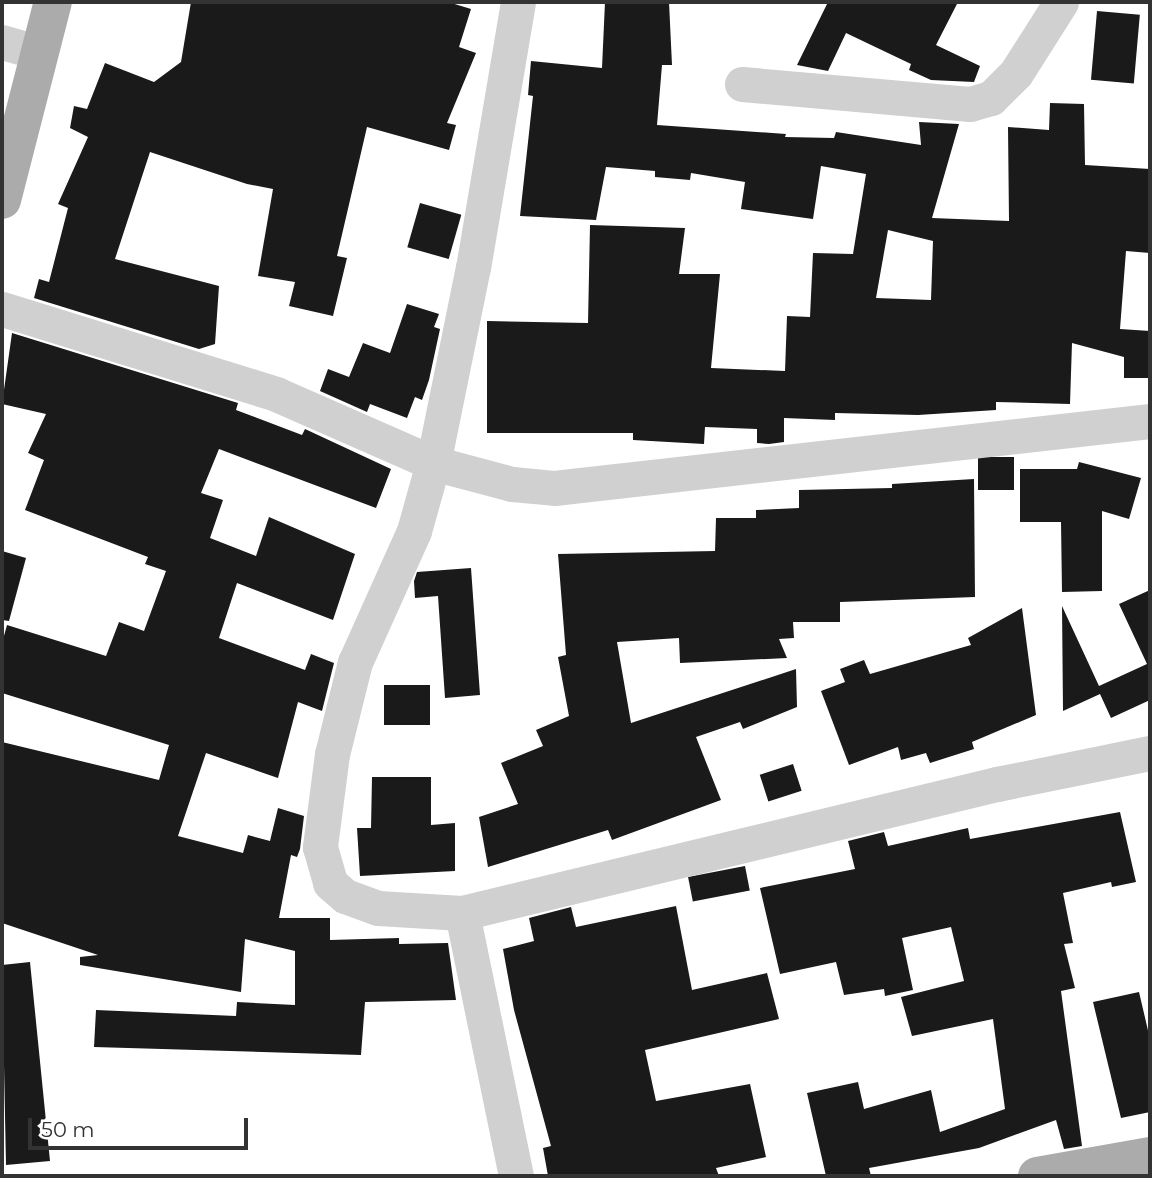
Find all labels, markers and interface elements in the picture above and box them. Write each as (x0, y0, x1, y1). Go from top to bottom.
scale bar (32, 1104, 252, 1148)
text: 50 m (41, 1117, 95, 1142)

